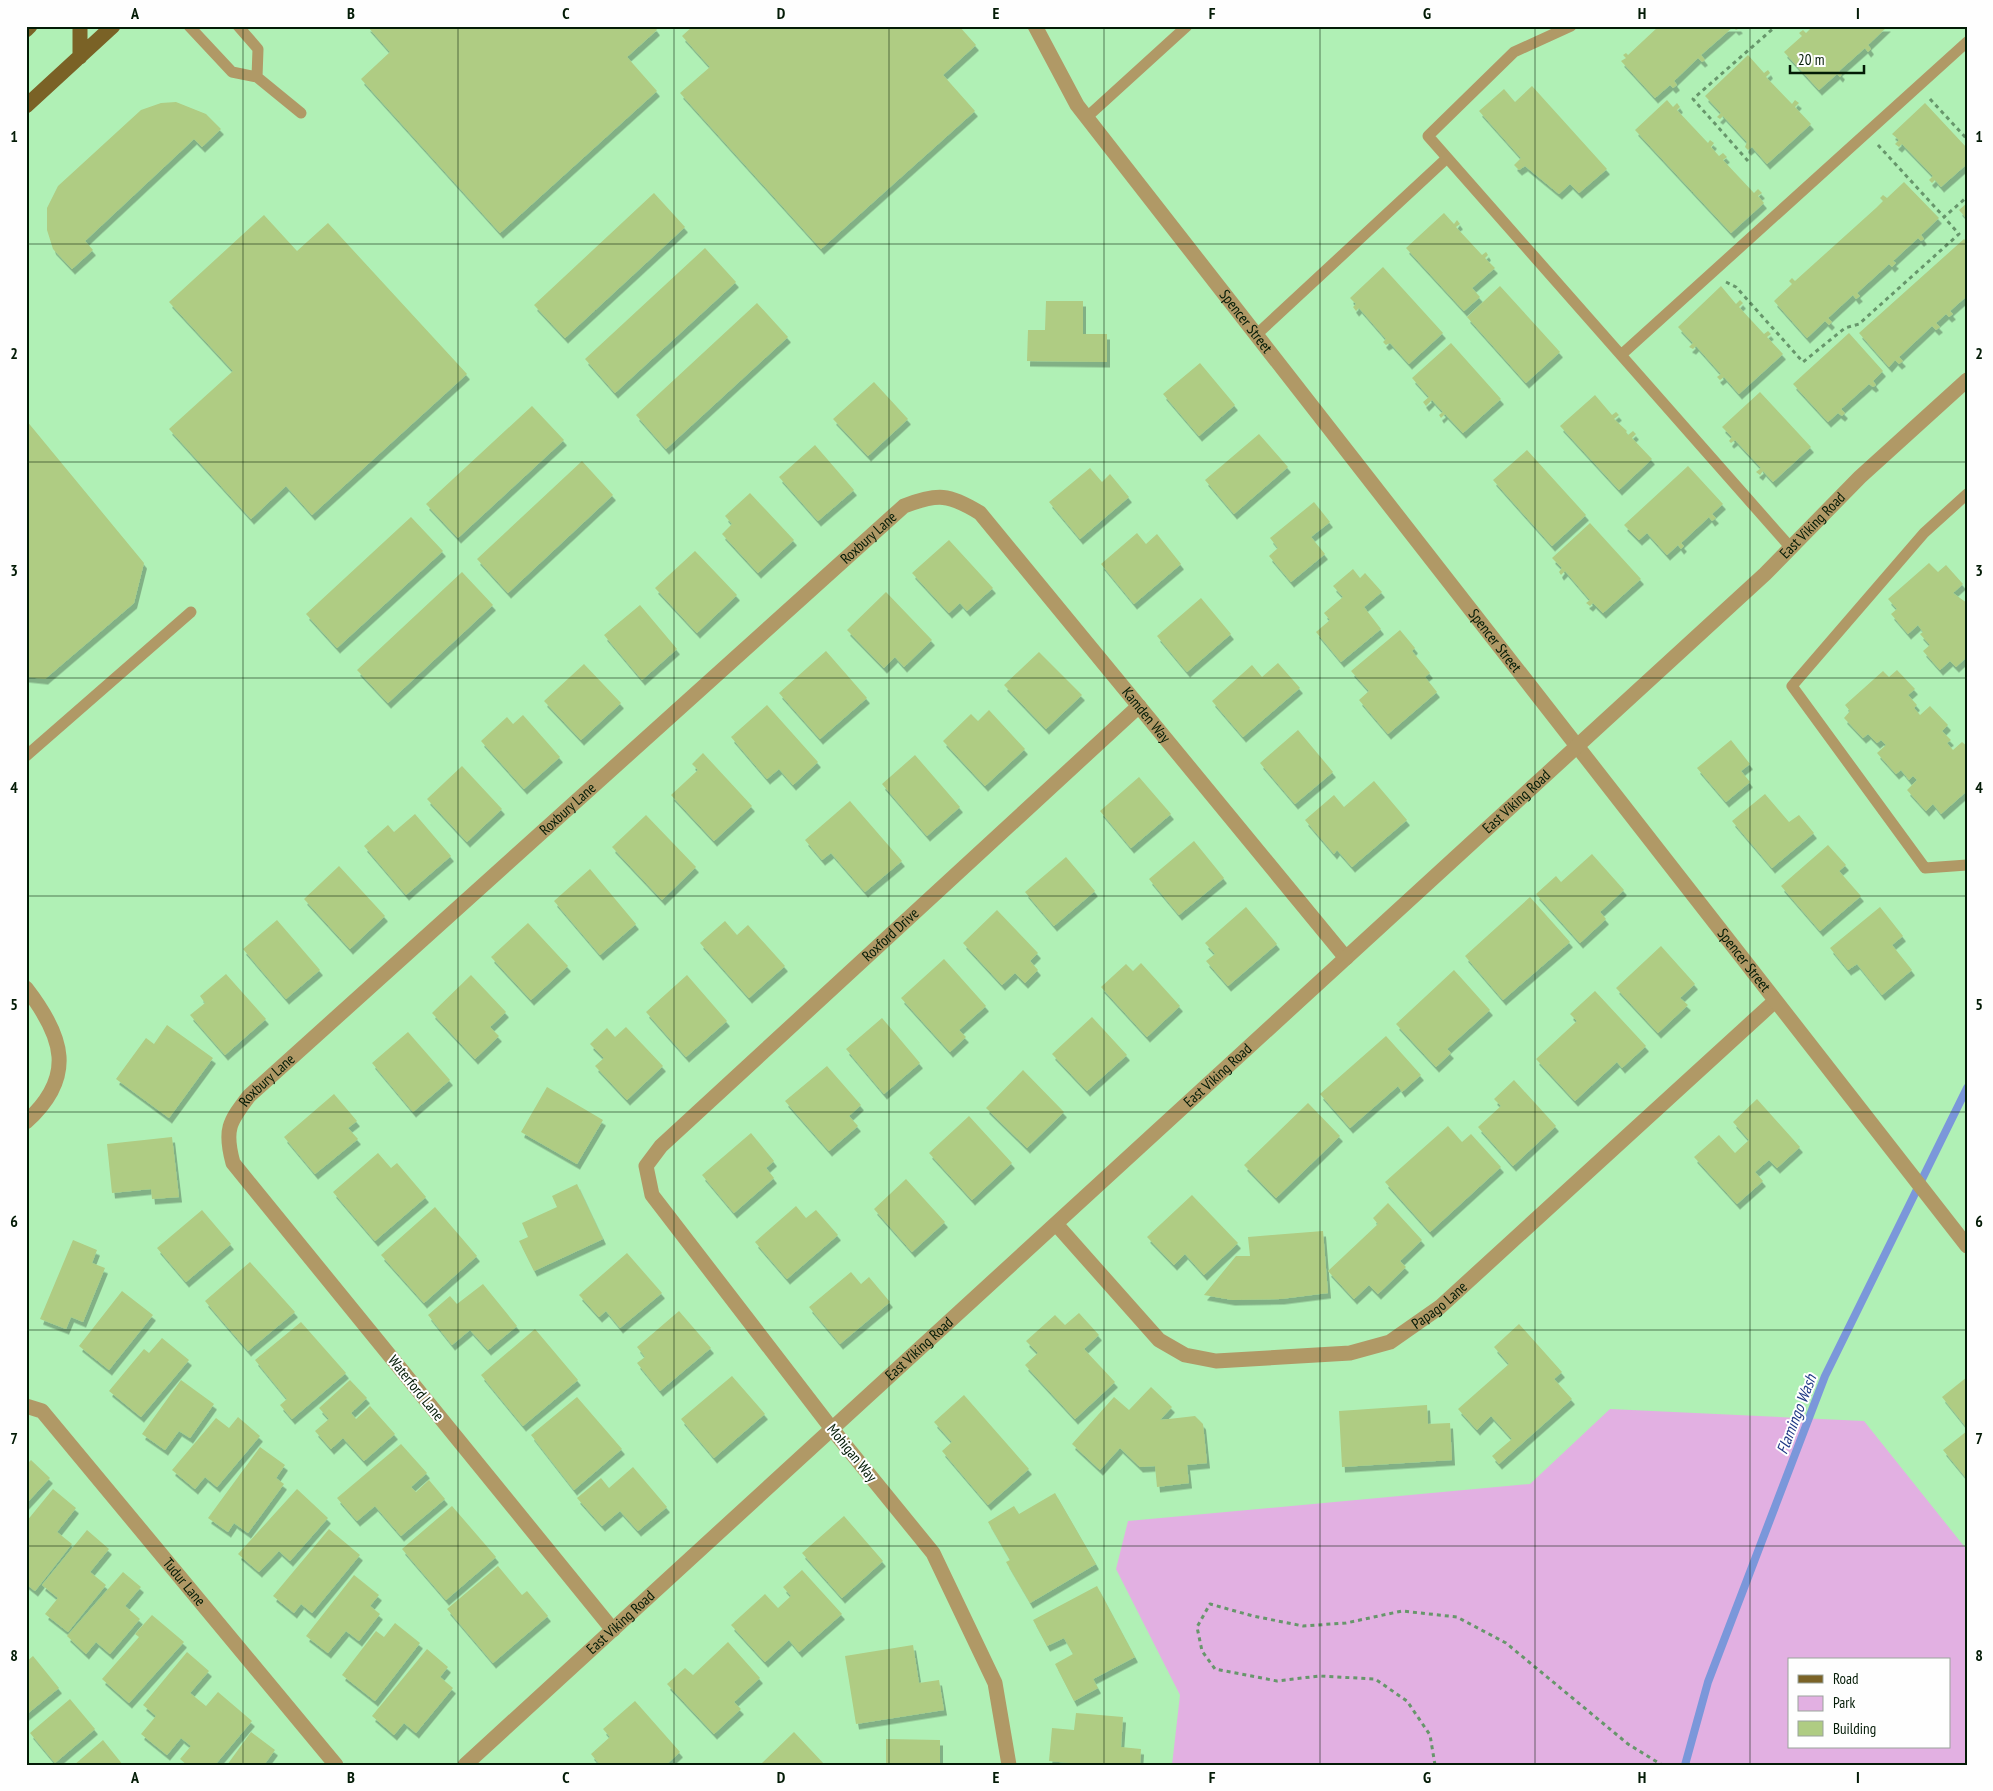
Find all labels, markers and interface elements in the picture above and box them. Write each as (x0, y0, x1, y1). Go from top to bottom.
text: A (130, 3, 140, 23)
text: B (347, 3, 355, 23)
text: C (562, 3, 570, 23)
text: D (777, 3, 786, 23)
text: E (993, 3, 1000, 23)
text: F (1209, 3, 1216, 23)
text: G (1423, 3, 1431, 23)
text: H (1638, 3, 1646, 23)
text: I (1856, 3, 1860, 23)
scale bar (1790, 42, 1864, 74)
text: 20 m (1798, 50, 1824, 69)
text: 1 (10, 126, 18, 146)
text: 1 (1975, 126, 1983, 146)
street label: Spencer Street (1216, 286, 1277, 357)
text: 2 (10, 343, 18, 363)
text: 2 (1975, 343, 1983, 363)
street label: East Viking Road (1775, 488, 1849, 562)
street label: Roxbury Lane (836, 507, 900, 568)
text: 3 (10, 560, 18, 580)
text: 3 (1975, 560, 1983, 580)
street label: Spencer Street (1465, 605, 1526, 676)
street label: Kamden Way (1118, 683, 1175, 747)
street label: East Viking Road (1478, 765, 1554, 837)
text: 4 (10, 777, 18, 797)
text: 4 (1975, 777, 1983, 797)
street label: Roxbury Lane (535, 778, 599, 839)
street label: Roxford Drive (858, 903, 923, 965)
street label: Spencer Street (1714, 924, 1775, 995)
text: 5 (10, 994, 18, 1014)
text: 5 (1975, 994, 1983, 1014)
street label: East Viking Road (1179, 1039, 1256, 1111)
street label: Roxbury Lane (234, 1049, 299, 1110)
text: 6 (10, 1211, 18, 1231)
text: 6 (1975, 1211, 1983, 1231)
street label: Papago Lane (1408, 1277, 1471, 1333)
street label: East Viking Road (881, 1313, 957, 1384)
street label: Waterford Lane (384, 1351, 449, 1424)
water label: Flamingo Wash (1772, 1370, 1821, 1457)
street label: Mohigan Way (823, 1420, 882, 1486)
text: 7 (10, 1428, 18, 1448)
text: 7 (1975, 1428, 1983, 1448)
street label: Tudur Lane (159, 1554, 210, 1610)
street label: East Viking Road (582, 1586, 658, 1658)
text: 8 (10, 1645, 18, 1665)
text: 8 (1975, 1645, 1983, 1665)
legend (1788, 1658, 1950, 1748)
text: Road (1833, 1669, 1859, 1688)
text: Park (1833, 1693, 1855, 1712)
text: Building (1833, 1719, 1876, 1738)
text: A (130, 1767, 140, 1787)
text: B (347, 1767, 355, 1787)
text: C (562, 1767, 570, 1787)
text: D (777, 1767, 786, 1787)
text: E (993, 1767, 1000, 1787)
text: F (1209, 1767, 1216, 1787)
text: G (1423, 1767, 1431, 1787)
text: H (1638, 1767, 1646, 1787)
text: I (1856, 1767, 1860, 1787)

